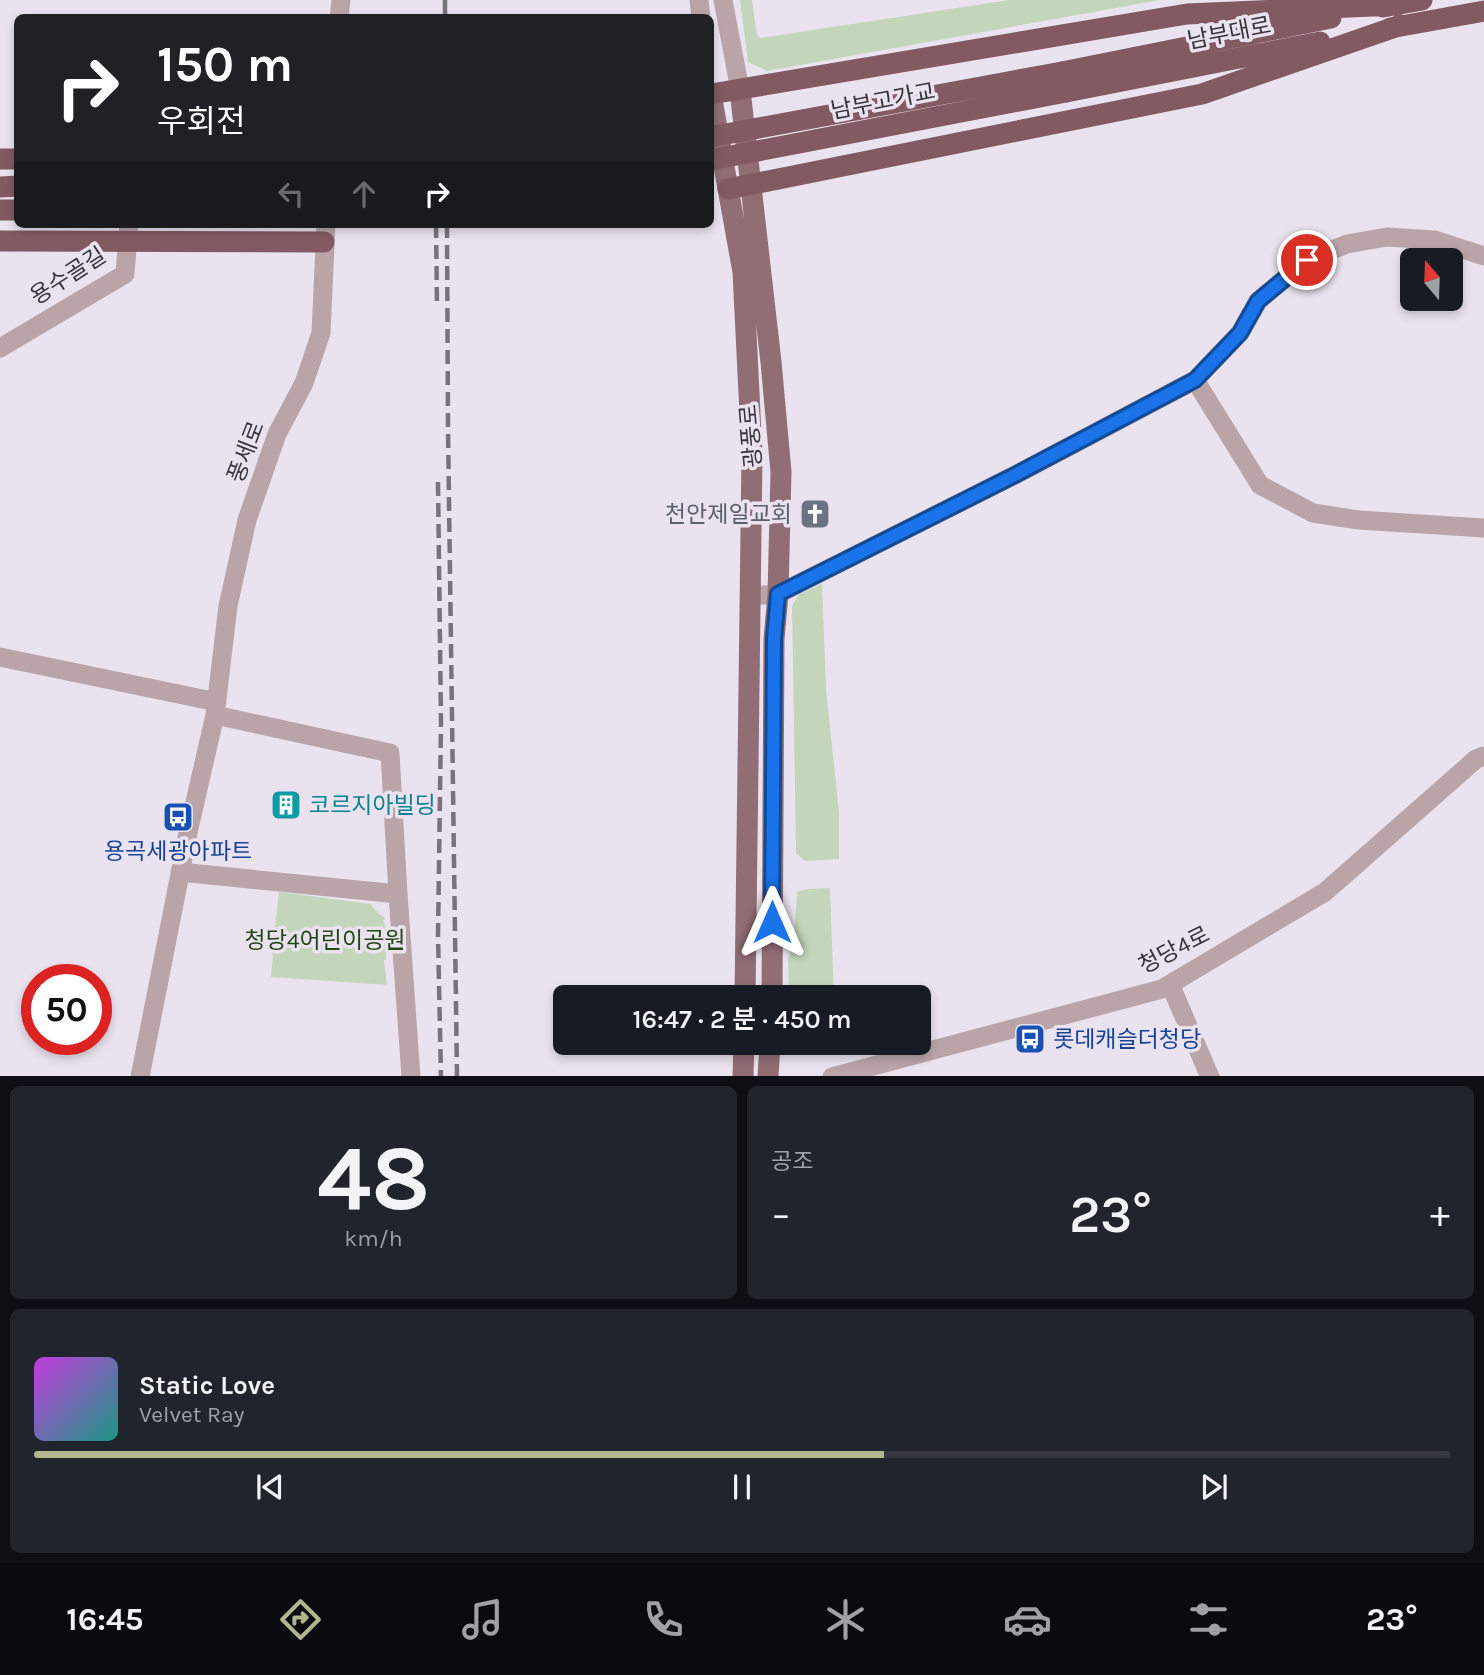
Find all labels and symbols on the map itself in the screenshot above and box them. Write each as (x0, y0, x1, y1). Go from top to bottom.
street label: 남부대로 (1185, 12, 1273, 54)
street label: 남부고가교 (828, 78, 938, 124)
pin (1277, 230, 1337, 290)
street label: 용수골길 (25, 242, 111, 310)
north arrow (1400, 248, 1463, 312)
street label: 광풍로 (735, 403, 767, 469)
street label: 풍세로 (222, 418, 270, 486)
church icon: 천안제일교회 (798, 497, 832, 531)
place label: 천안제일교회 (665, 501, 792, 528)
building icon: 코르지아빌딩 (269, 788, 303, 822)
place label: 코르지아빌딩 (309, 792, 436, 819)
bus stop icon: 용곡세광아파트 (161, 800, 195, 834)
place label: 용곡세광아파트 (104, 838, 252, 865)
position arrow (735, 885, 809, 959)
street label: 청당4로 (1134, 921, 1214, 979)
park label: 청당4어린이공원 (245, 927, 405, 954)
speed limit sign: 50 (21, 964, 112, 1055)
bus stop icon: 롯데캐슬더청당 (1013, 1022, 1047, 1056)
place label: 롯데캐슬더청당 (1053, 1026, 1201, 1053)

